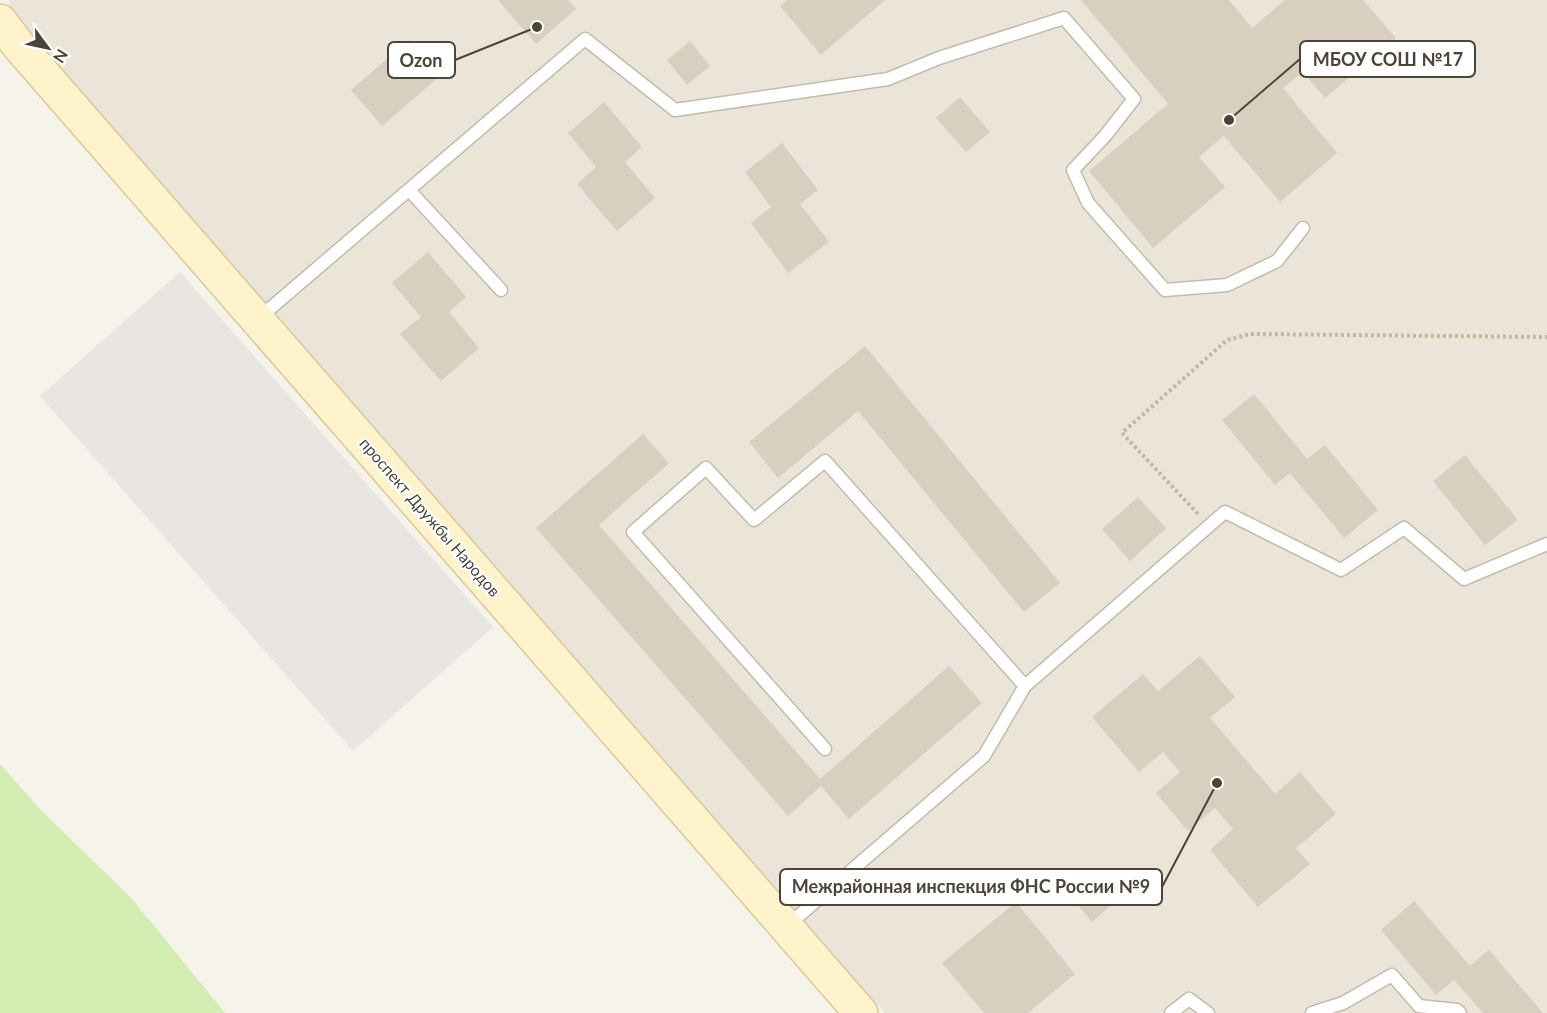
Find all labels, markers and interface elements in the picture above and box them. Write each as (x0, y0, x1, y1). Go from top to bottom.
north arrow (18, 18, 78, 78)
callout: МБОУ СОШ №17 (1300, 41, 1475, 77)
callout: Ozon (388, 42, 455, 78)
text: N (50, 46, 72, 67)
text: МБОУ СОШ №17 (1313, 48, 1463, 70)
text: Ozon (400, 49, 442, 71)
street label: проспект Дружбы Народов (356, 433, 504, 600)
callout: Межрайонная инспекция ФНС России №9 (780, 869, 1162, 905)
text: Межрайонная инспекция ФНС России №9 (792, 875, 1150, 897)

